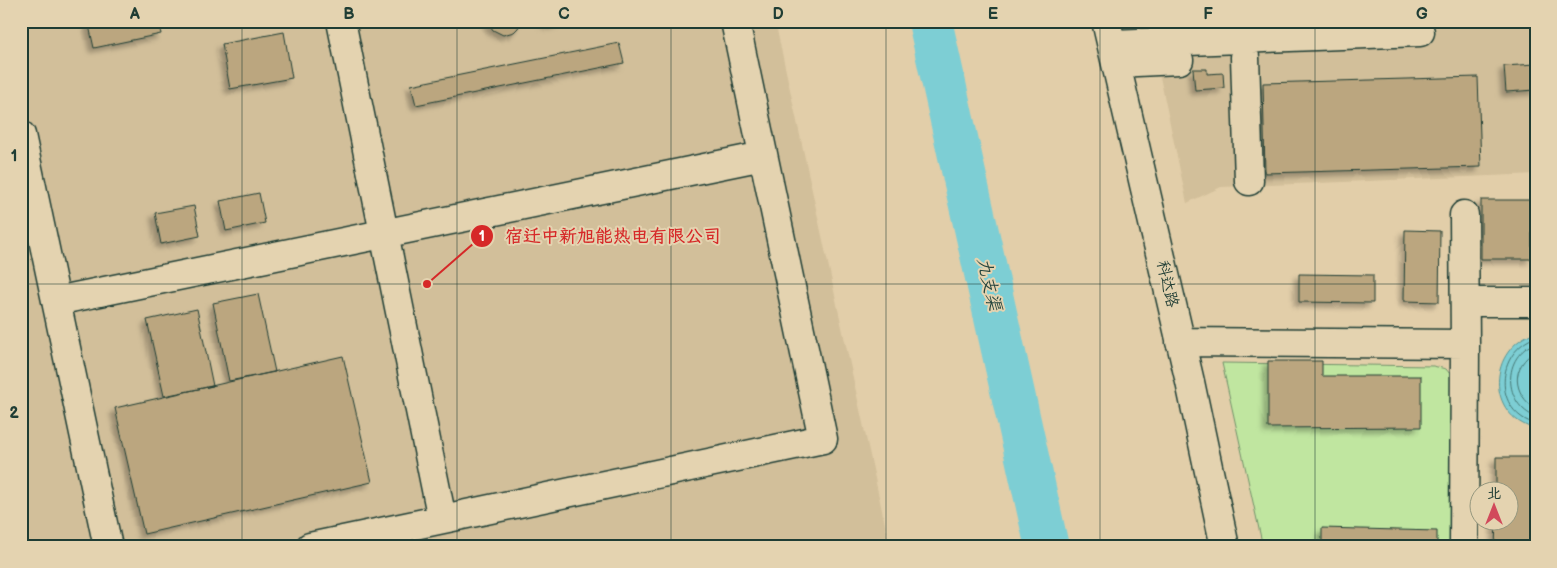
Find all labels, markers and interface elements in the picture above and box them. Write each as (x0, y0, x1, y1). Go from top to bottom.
text: A (129, 5, 140, 24)
text: B (343, 5, 355, 24)
text: C (558, 5, 570, 24)
text: D (772, 5, 784, 24)
text: E (988, 5, 998, 24)
text: F (1203, 5, 1213, 24)
text: G (1416, 5, 1428, 24)
text: 1 (11, 147, 17, 166)
callout: 宿迁中新旭能热电有限公司 (470, 219, 731, 252)
text: 宿迁中新旭能热电有限公司 (505, 226, 721, 247)
text: 1 (479, 227, 485, 246)
water label: 九支渠 (973, 255, 1006, 315)
street label: 科达路 (1152, 258, 1182, 310)
text: 2 (9, 404, 19, 423)
north arrow (1470, 480, 1520, 530)
text: 北 (1487, 485, 1501, 502)

